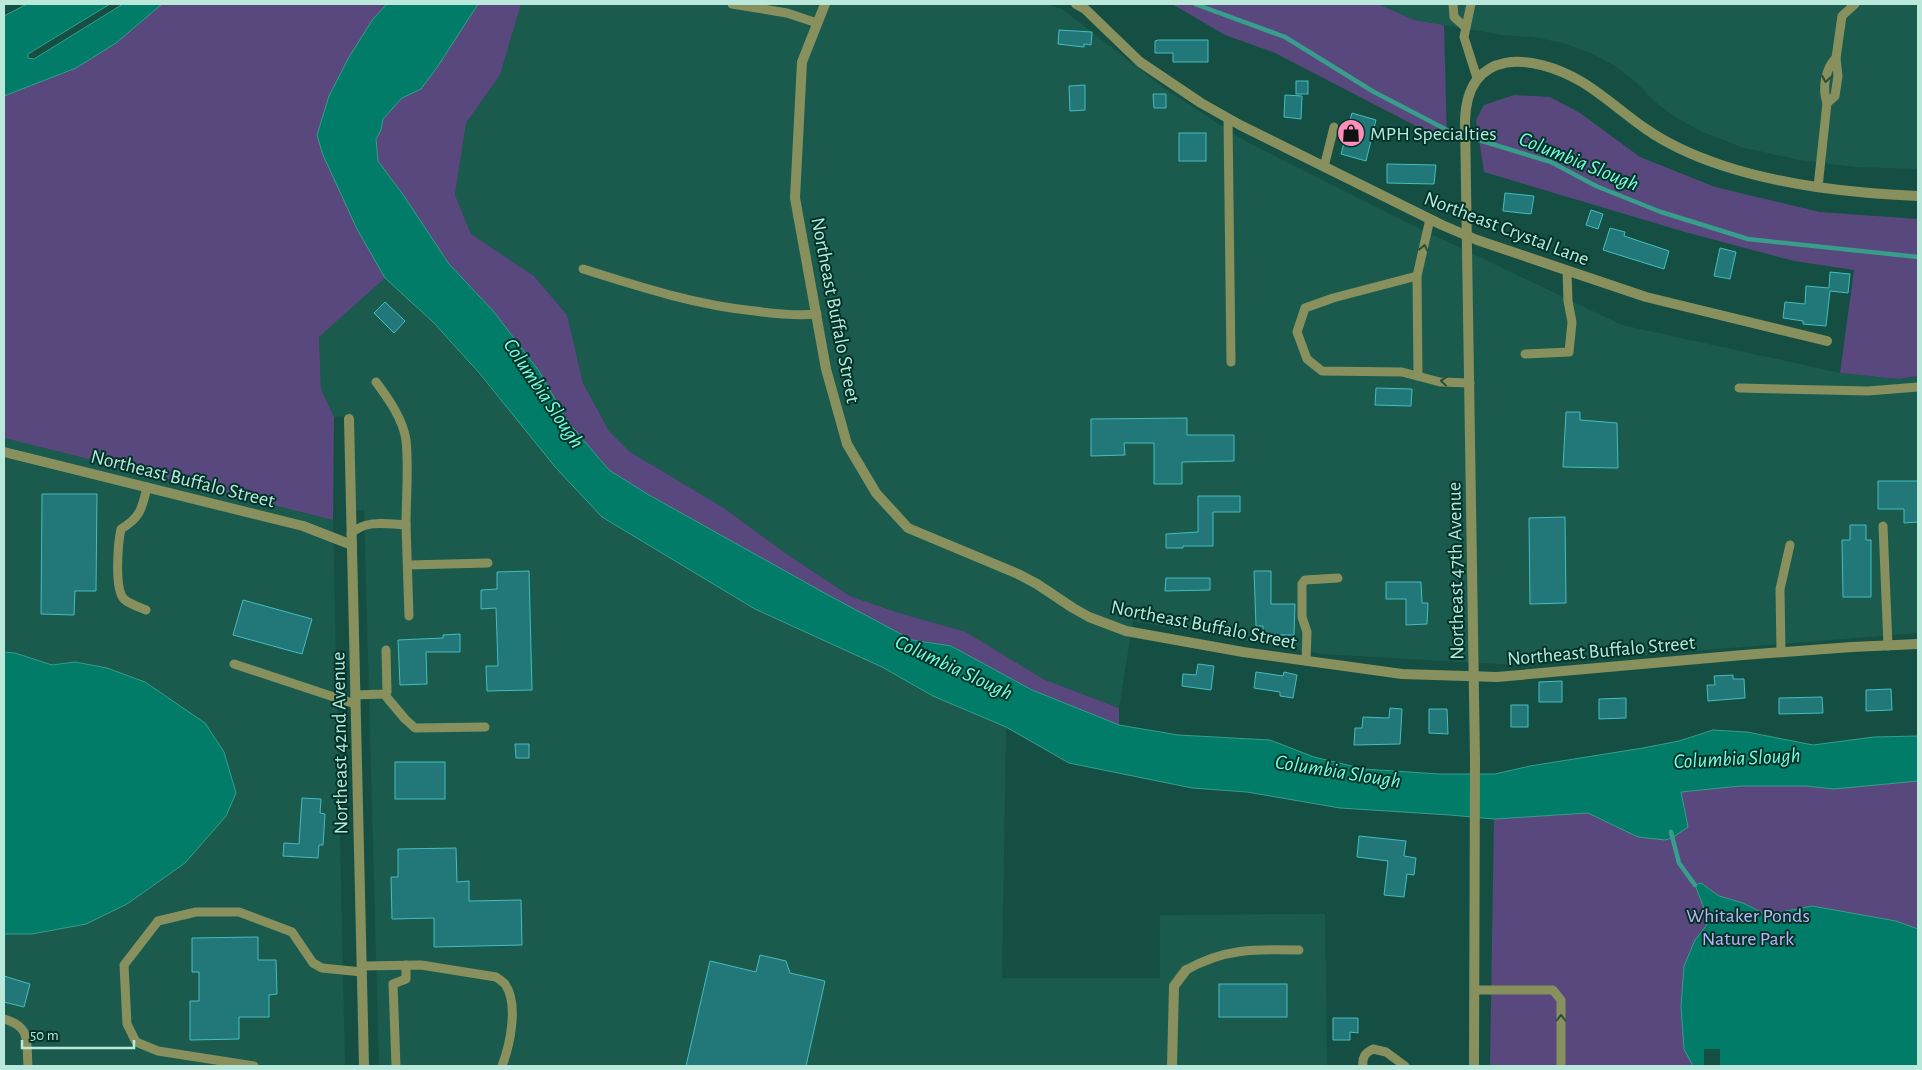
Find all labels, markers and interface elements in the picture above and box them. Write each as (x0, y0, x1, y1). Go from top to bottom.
one-way arrow (1822, 75, 1832, 84)
shop icon: MPH Specialties (1336, 118, 1366, 148)
place label: MPH Specialties (1370, 124, 1497, 144)
water label: Columbia Slough (1516, 128, 1642, 195)
street label: Northeast Crystal Lane (1421, 188, 1592, 270)
street label: Northeast Buffalo Street (807, 216, 863, 405)
one-way arrow (1418, 243, 1428, 252)
water label: Columbia Slough (499, 335, 588, 452)
one-way arrow (1439, 376, 1447, 387)
street label: Northeast Buffalo Street (89, 446, 277, 512)
street label: Northeast 47th Avenue (1444, 482, 1468, 660)
street label: Northeast Buffalo Street (1109, 597, 1299, 653)
water label: Columbia Slough (892, 631, 1016, 704)
street label: Northeast Buffalo Street (1506, 633, 1697, 669)
street label: Northeast 42nd Avenue (328, 651, 352, 834)
water label: Columbia Slough (1673, 745, 1801, 772)
water label: Columbia Slough (1274, 751, 1402, 792)
park label: Whitaker Ponds Nature Park (1686, 906, 1810, 949)
one-way arrow (1556, 1013, 1566, 1021)
scale bar (22, 1018, 135, 1050)
text: 50 m (30, 1028, 59, 1043)

